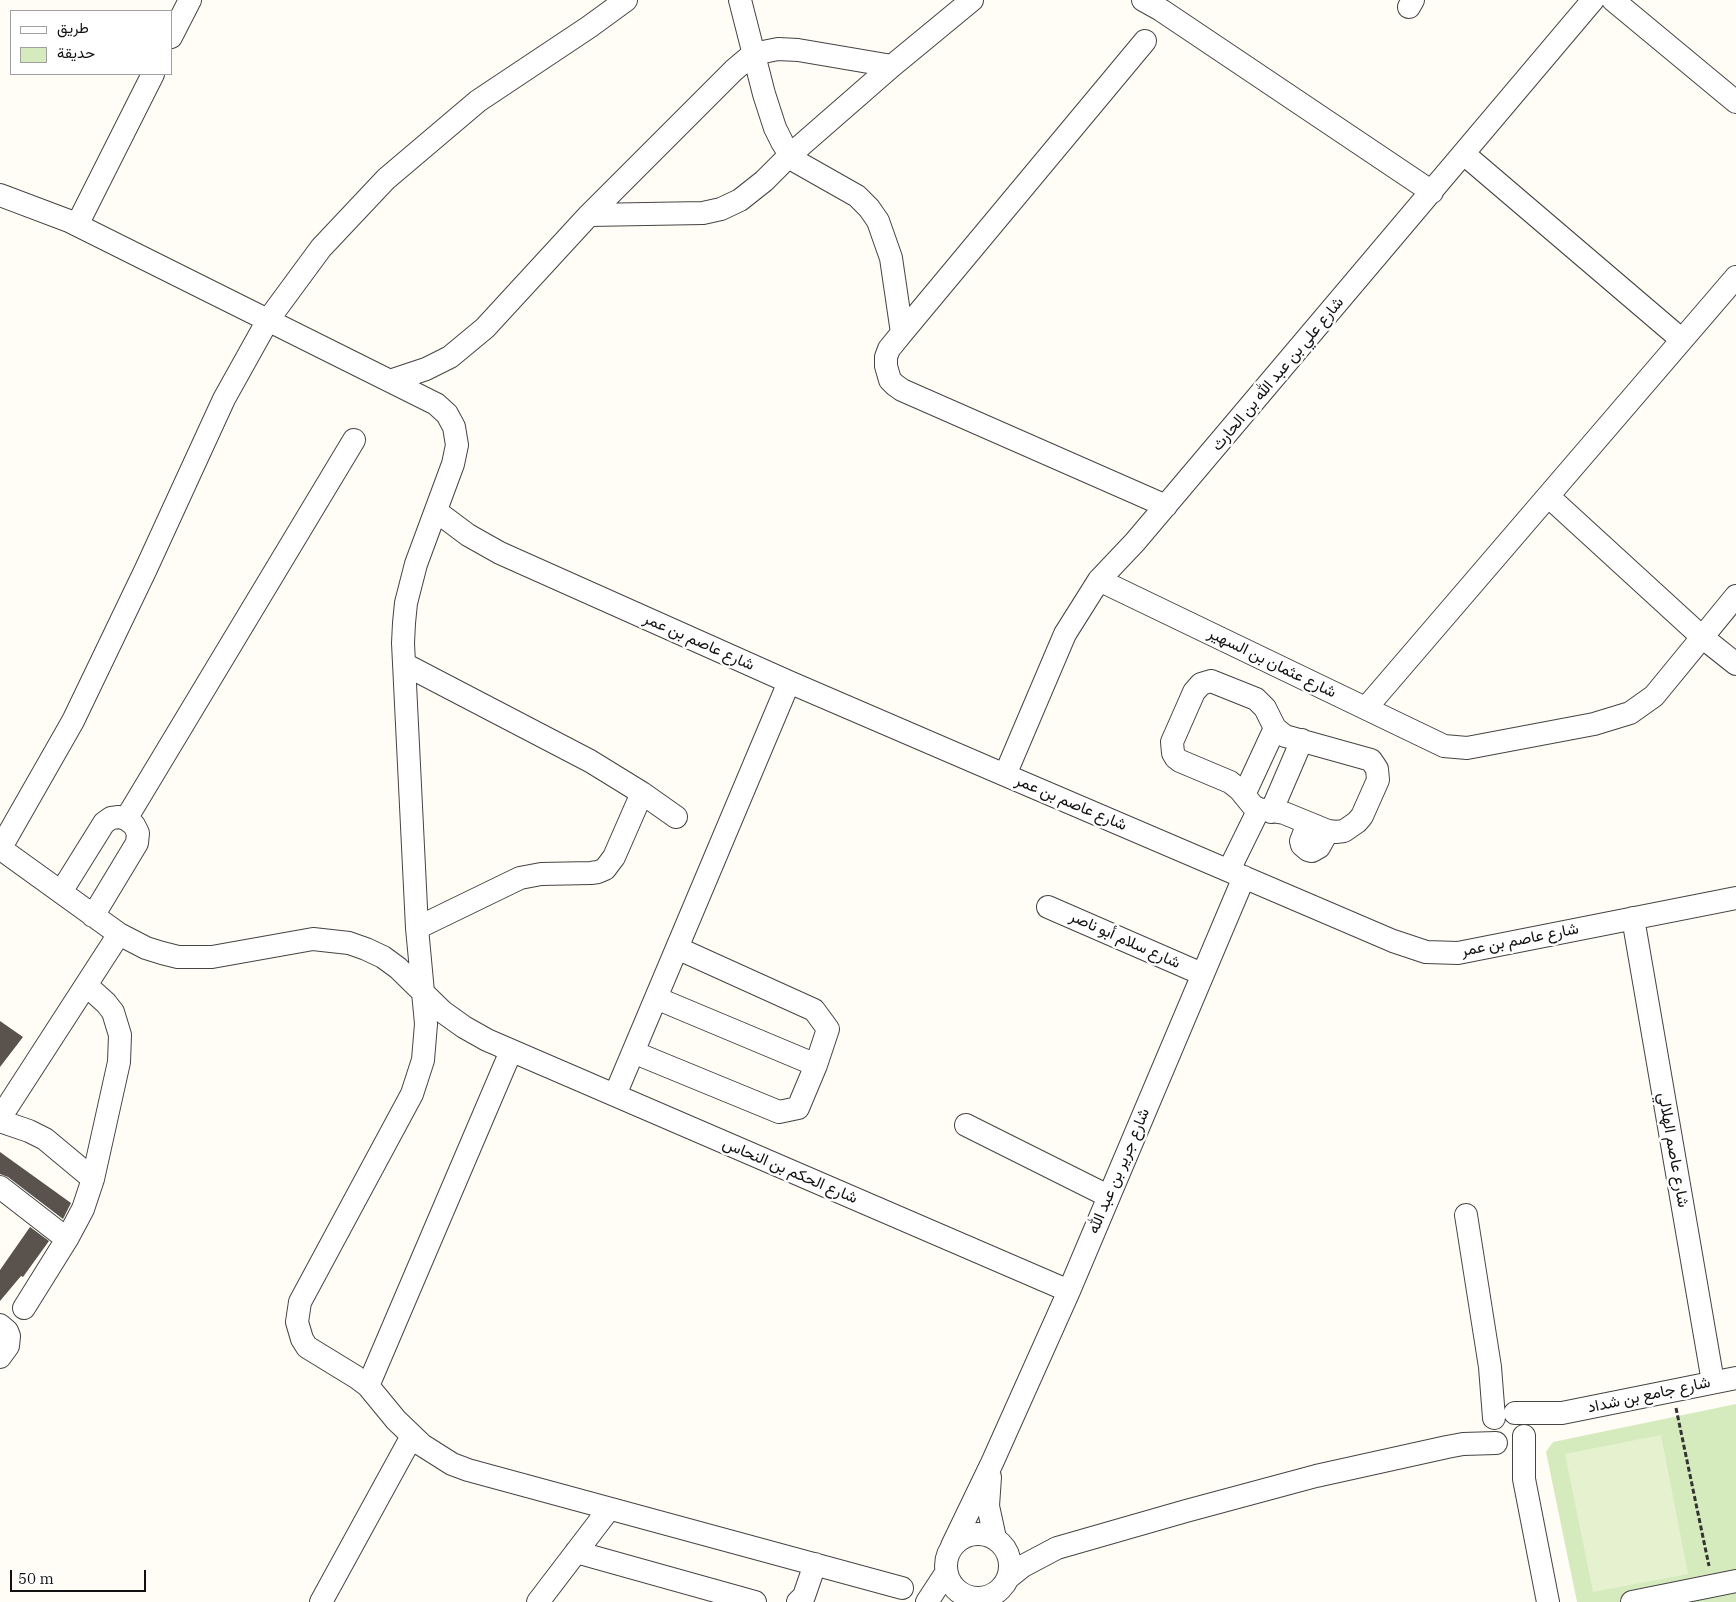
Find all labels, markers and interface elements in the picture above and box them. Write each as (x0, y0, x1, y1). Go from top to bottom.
legend (10, 10, 172, 75)
text: طريق (57, 18, 89, 37)
text: حديقة (57, 43, 95, 62)
street label: شارع علي بن عبد الله بن الحارث (1208, 293, 1348, 455)
street label: شارع عاصم بن عمر (641, 609, 757, 675)
street label: شارع عثمان بن السهير (1205, 624, 1339, 702)
street label: شارع عاصم بن عمر (1012, 771, 1130, 835)
street label: شارع سلام أبو ناصر (1067, 907, 1183, 973)
street label: شارع عاصم بن عمر (1460, 919, 1580, 961)
street label: شارع عاصم الهلالي (1653, 1091, 1693, 1209)
street label: شارع جرير بن عبد الله (1084, 1105, 1154, 1237)
street label: شارع الحكم بن النحاس (720, 1134, 860, 1208)
street label: شارع جامع بن شداد (1586, 1373, 1712, 1417)
scale bar (12, 1560, 149, 1592)
text: 50 m (18, 1569, 54, 1588)

